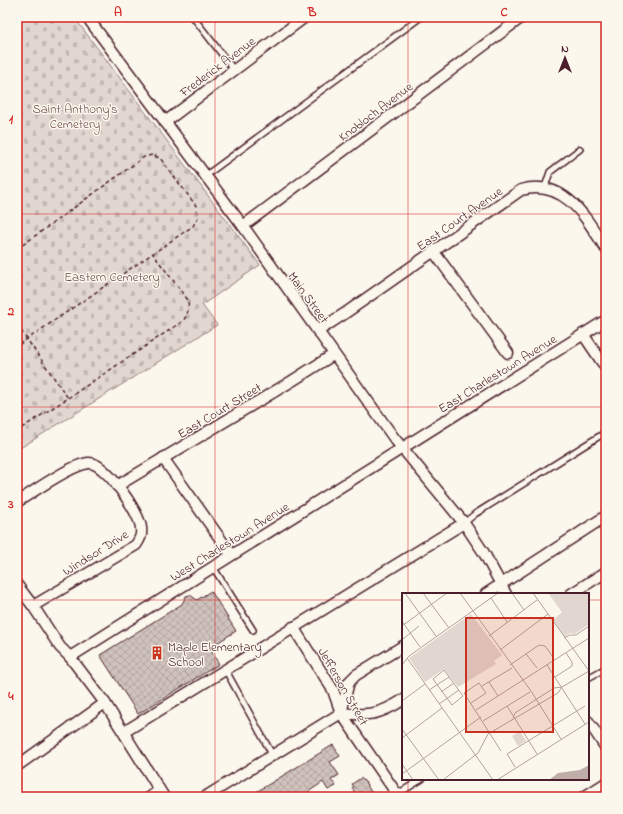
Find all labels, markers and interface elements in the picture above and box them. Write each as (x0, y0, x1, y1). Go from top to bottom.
text: A (114, 3, 122, 22)
text: B (307, 3, 317, 22)
text: C (500, 3, 508, 22)
street label: Frederick Avenue (175, 32, 260, 103)
north arrow (545, 38, 585, 78)
text: N (561, 41, 569, 57)
street label: Knobloch Avenue (335, 78, 417, 146)
park label: Saint Anthony's Cemetery (32, 100, 118, 135)
text: 1 (9, 110, 14, 129)
street label: East Court Avenue (413, 182, 507, 256)
park label: Eastern Cemetery (64, 268, 160, 288)
street label: Main Street (283, 268, 333, 328)
text: 2 (7, 302, 15, 321)
street label: East Charlestown Avenue (435, 330, 561, 418)
street label: East Court Street (174, 378, 266, 444)
text: 3 (7, 495, 14, 514)
street label: West Charlestown Avenue (167, 498, 293, 587)
street label: Windsor Drive (59, 525, 133, 581)
inset map (402, 593, 589, 780)
place label: Maple Elementary School (168, 638, 262, 672)
street label: Jefferson Street (313, 644, 373, 730)
building icon: Maple Elementary School (149, 645, 165, 661)
text: 4 (7, 687, 14, 706)

